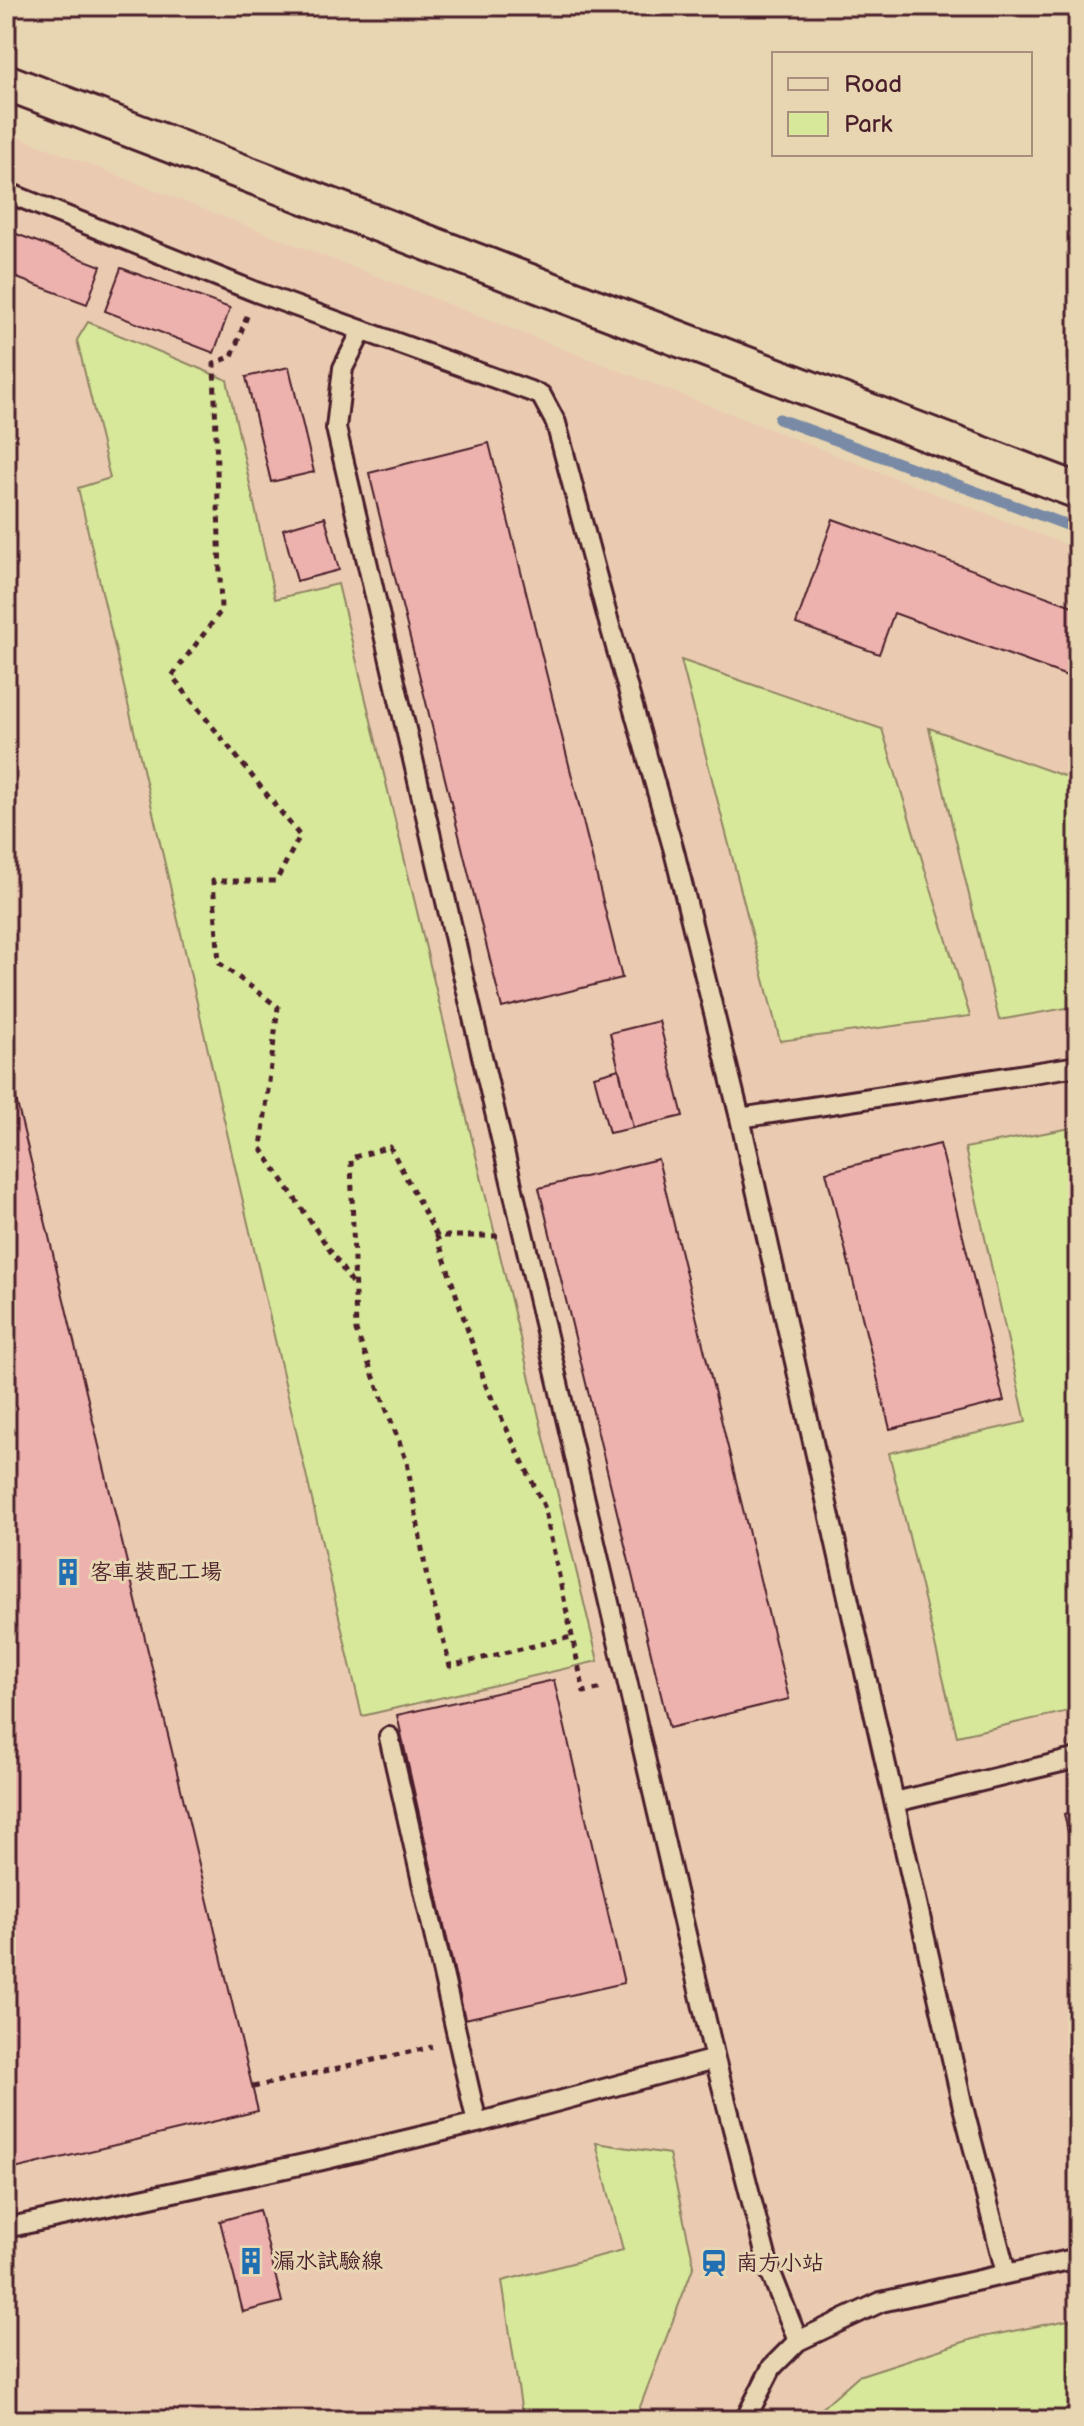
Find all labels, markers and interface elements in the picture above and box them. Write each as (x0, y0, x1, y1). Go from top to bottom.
legend (772, 52, 1032, 156)
text: Road (844, 70, 902, 99)
text: Park (844, 110, 892, 139)
building icon: 客車裝配工場 (53, 1557, 83, 1587)
place label: 客車裝配工場 (90, 1559, 222, 1586)
building icon: 漏水試驗線 (236, 2246, 266, 2276)
place label: 漏水試驗線 (273, 2248, 383, 2275)
station icon: 南方小站 (699, 2248, 729, 2278)
place label: 南方小站 (736, 2250, 824, 2277)

